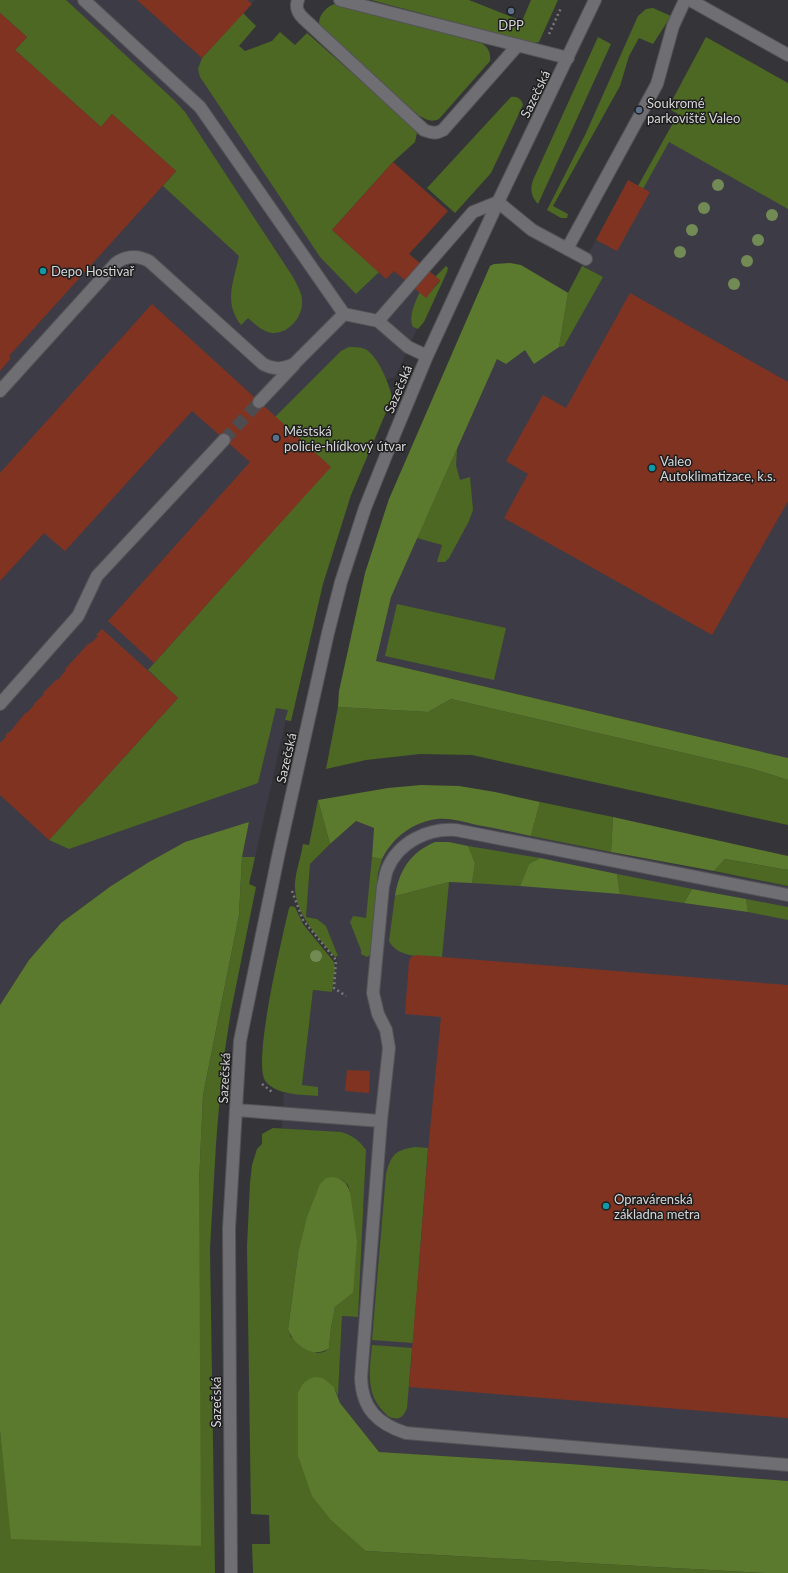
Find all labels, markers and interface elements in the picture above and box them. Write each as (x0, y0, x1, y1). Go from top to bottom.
marker: DPP (506, 6, 516, 16)
place label: DPP (498, 17, 524, 33)
street label: Sazečská (517, 68, 553, 120)
place label: Soukromé parkoviště Valeo (647, 95, 740, 126)
marker: Soukromé parkoviště Valeo (634, 105, 644, 115)
place label: Depo Hostivař (51, 263, 134, 279)
marker: Depo Hostivař (38, 266, 48, 276)
street label: Sazečská (381, 362, 415, 416)
place label: Městská policie-hlídkový útvar (284, 423, 406, 454)
marker: Městská policie-hlídkový útvar (271, 433, 281, 443)
place label: Valeo Autoklimatizace, k.s. (660, 453, 776, 484)
marker: Valeo Autoklimatizace, k.s. (647, 463, 657, 473)
street label: Sazečská (272, 731, 300, 785)
street label: Sazečská (215, 1052, 233, 1104)
place label: Opravárenská základna metra (614, 1191, 700, 1222)
marker: Opravárenská základna metra (601, 1201, 611, 1211)
street label: Sazečská (208, 1377, 224, 1427)

